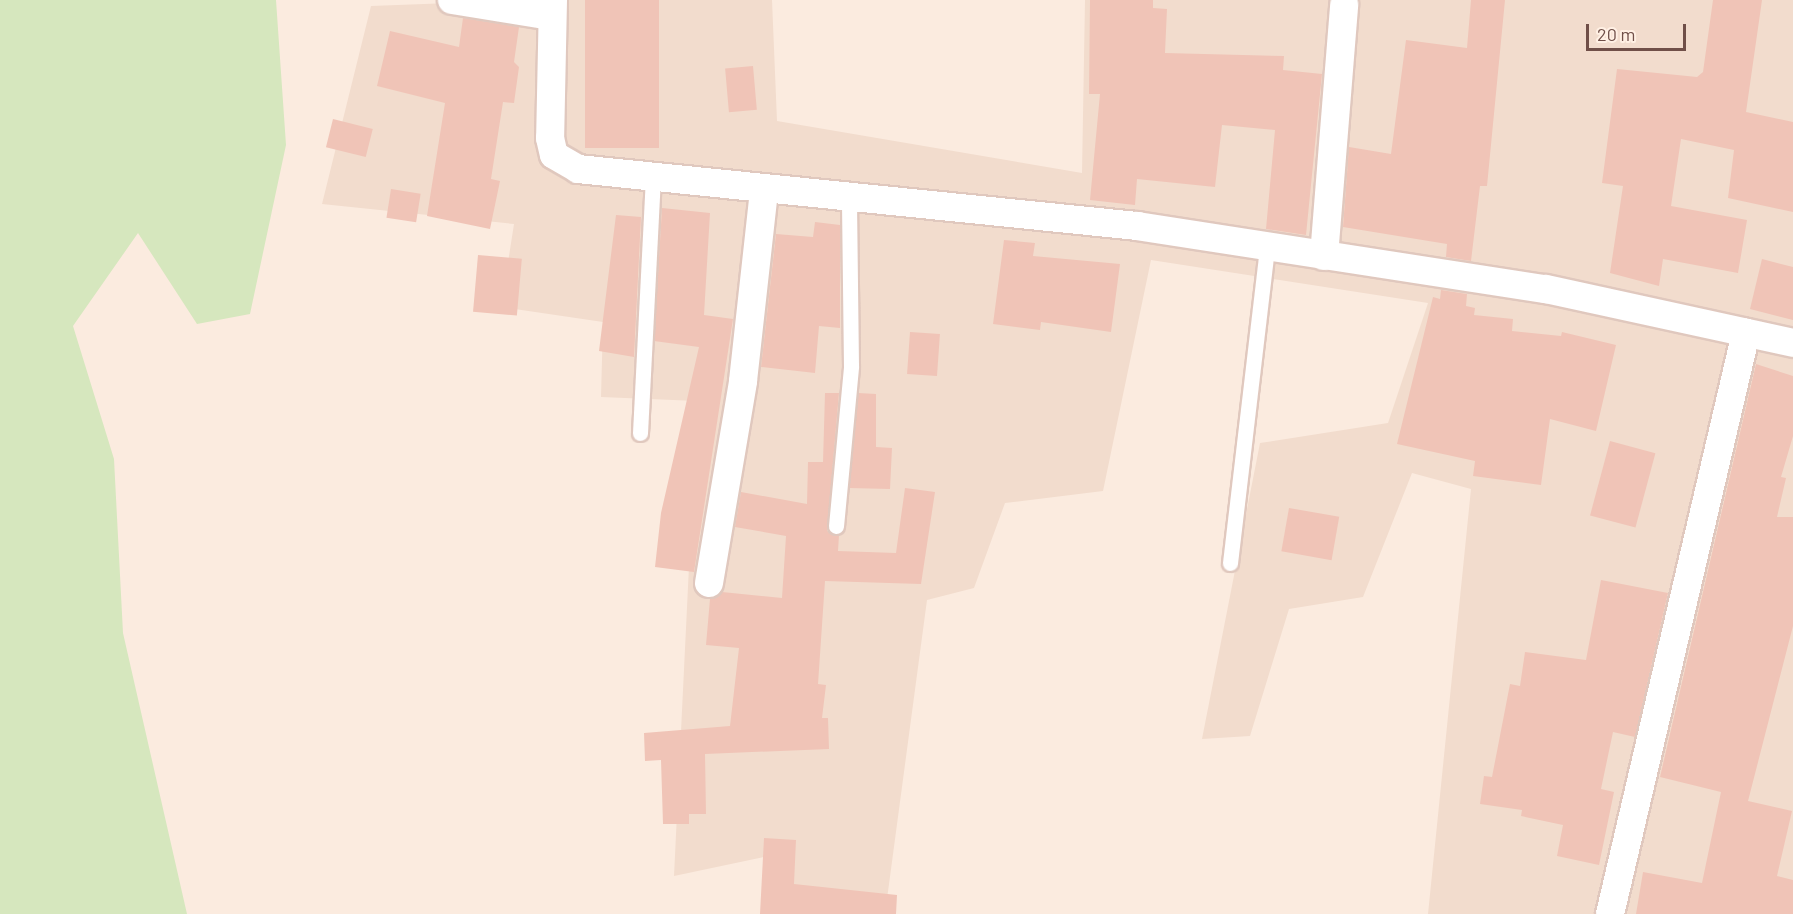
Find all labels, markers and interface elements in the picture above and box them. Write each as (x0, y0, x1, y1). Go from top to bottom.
scale bar (1589, 12, 1690, 50)
text: 20 m (1597, 23, 1635, 45)

